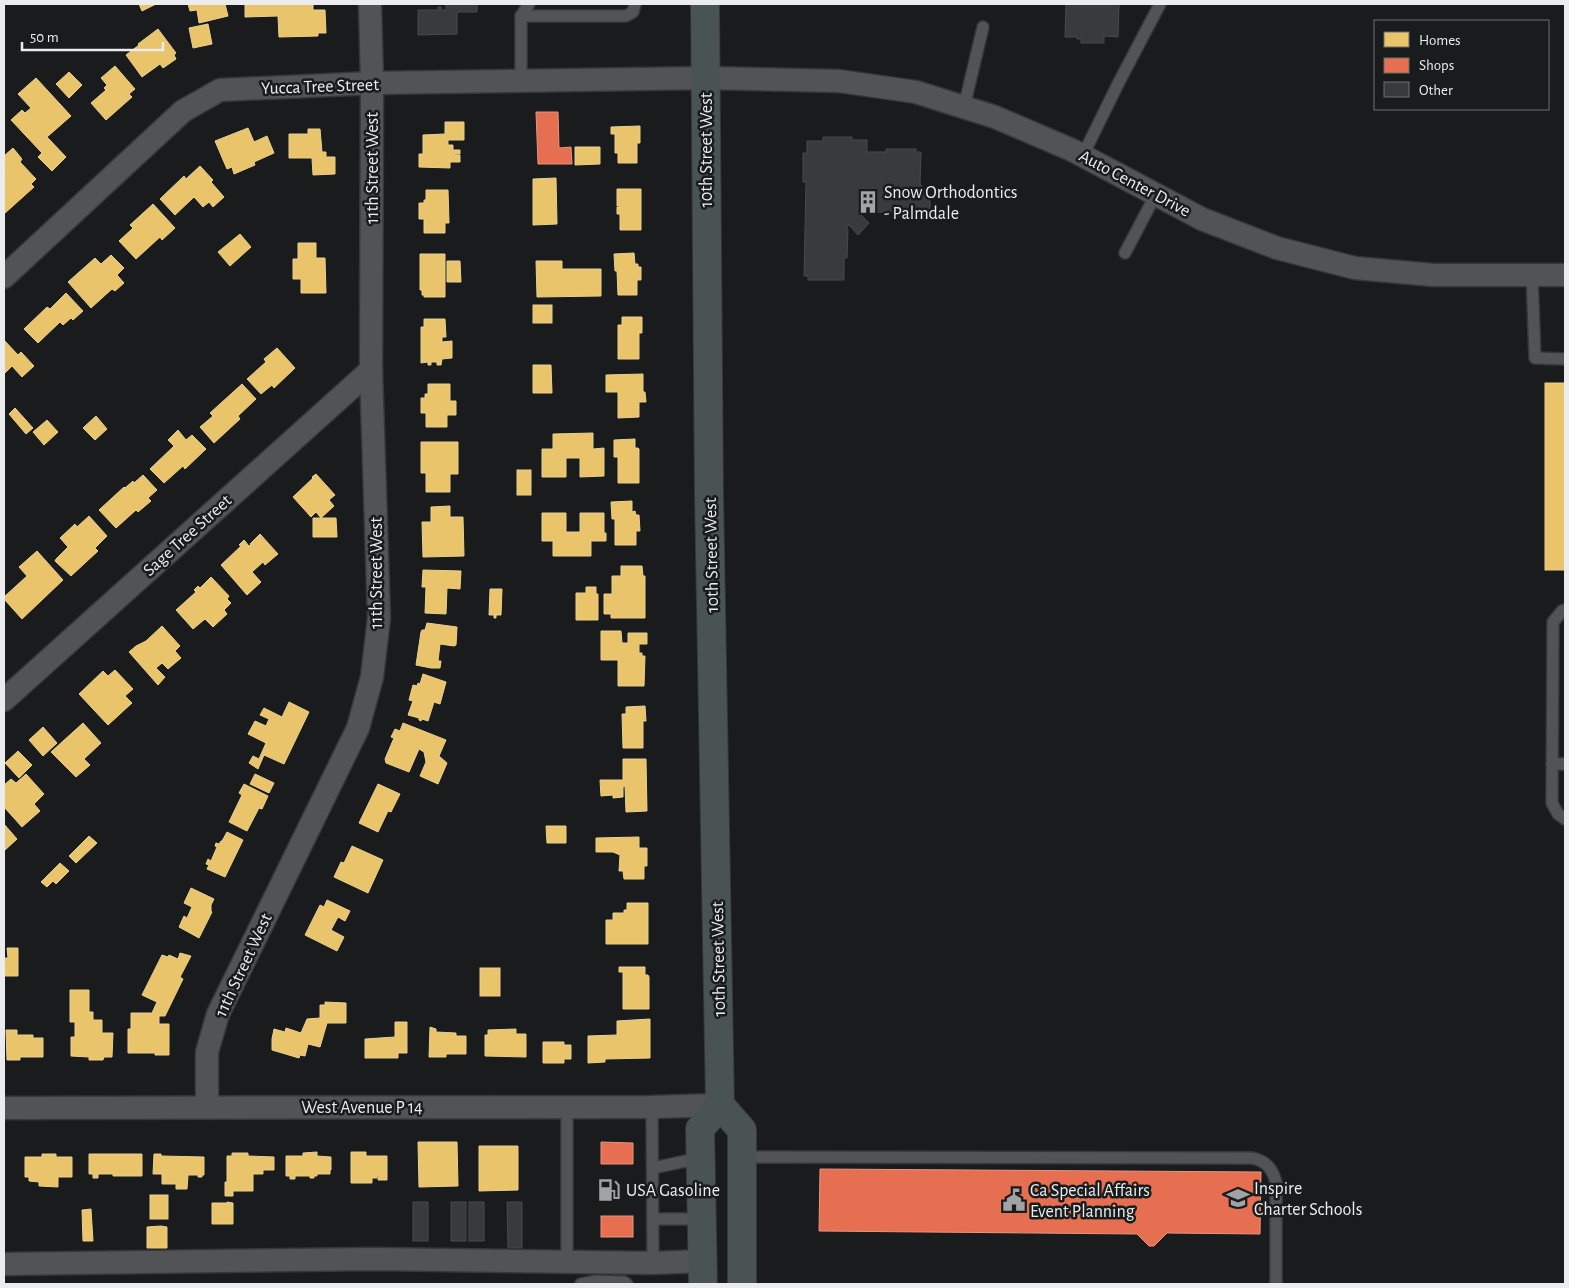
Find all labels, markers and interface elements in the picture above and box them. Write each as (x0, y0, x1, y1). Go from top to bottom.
scale bar (22, 20, 164, 52)
legend (1374, 20, 1549, 110)
text: 50 m (30, 30, 59, 45)
text: Homes (1419, 33, 1461, 48)
text: Shops (1419, 58, 1454, 73)
street label: Yucca Tree Street (261, 76, 380, 98)
text: Other (1419, 83, 1453, 98)
street label: 10th Street West (698, 92, 716, 208)
street label: 11th Street West (364, 112, 382, 224)
street label: Auto Center Drive (1076, 147, 1193, 221)
place label: Snow Orthodontics - Palmdale (884, 184, 1017, 223)
building icon: Snow Orthodontics - Palmdale (855, 189, 881, 215)
street label: Sage Tree Street (140, 491, 235, 580)
street label: 10th Street West (702, 497, 722, 613)
street label: 11th Street West (368, 517, 386, 629)
street label: 10th Street West (709, 901, 729, 1017)
street label: 11th Street West (212, 911, 276, 1020)
street label: West Avenue P 14 (301, 1099, 423, 1117)
fuel station icon: USA Gasoline (596, 1177, 622, 1203)
place label: Inspire Charter Schools (1254, 1180, 1362, 1219)
place label: USA Gasoline (626, 1182, 720, 1200)
place label: Ca Special Affairs Event Planning (1030, 1182, 1150, 1221)
school or university icon: Inspire Charter Schools (1225, 1185, 1251, 1211)
public building icon: Ca Special Affairs Event Planning (1001, 1187, 1027, 1213)

